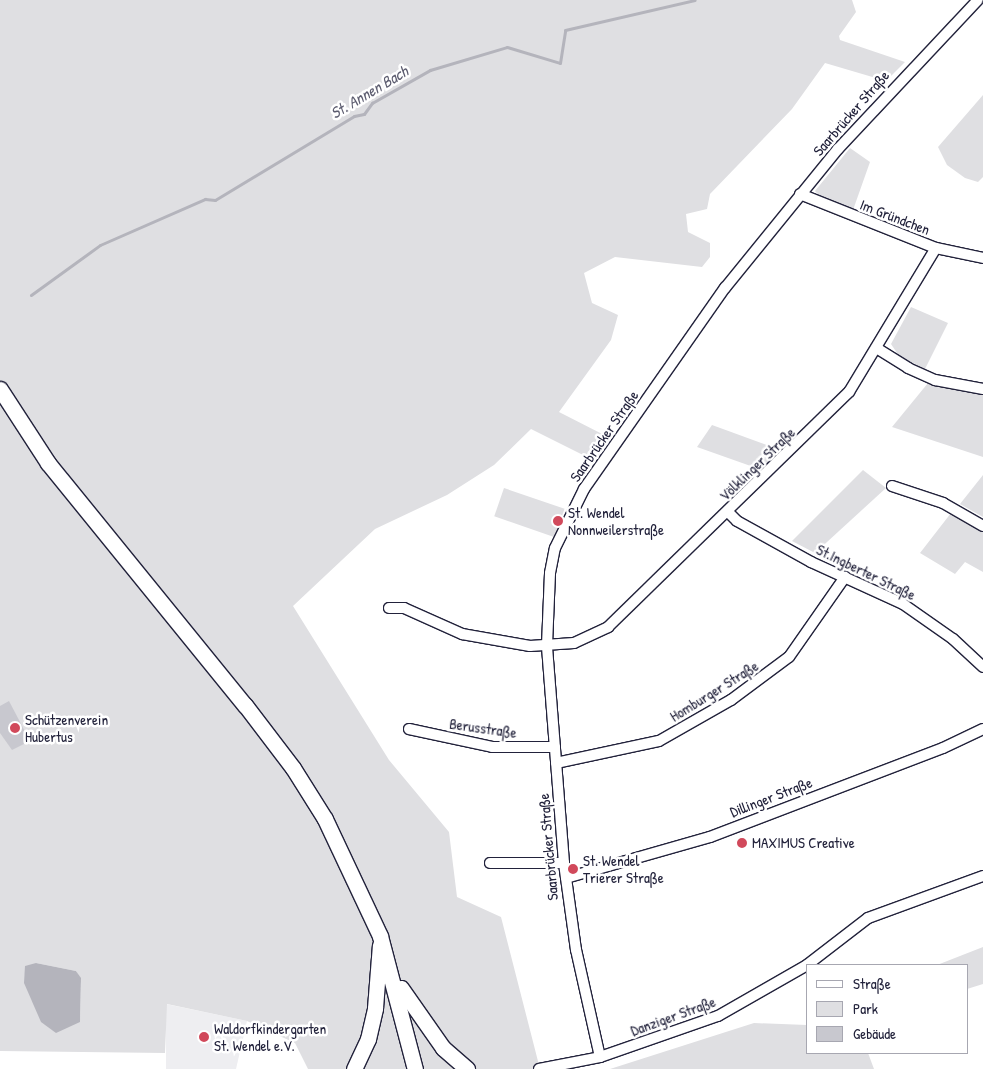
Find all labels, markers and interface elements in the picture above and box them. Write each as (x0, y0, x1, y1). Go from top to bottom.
water label: St. Annen Bach (327, 61, 411, 123)
street label: Saarbrücker Straße (809, 67, 893, 159)
street label: Im Gründchen (857, 195, 933, 239)
street label: Saarbrücker Straße (566, 387, 642, 485)
street label: Völklinger Straße (715, 423, 799, 505)
place label: St. Wendel Nonnweilerstraße (568, 503, 664, 538)
marker: St. Wendel Nonnweilerstraße (552, 515, 564, 527)
street label: St.Ingberter Straße (813, 540, 919, 604)
street label: Homburger Straße (667, 657, 761, 725)
place label: Schützenverein Hubertus (25, 710, 108, 745)
street label: Berusstraße (448, 714, 518, 742)
marker: Schützenverein Hubertus (9, 722, 21, 734)
street label: Dillinger Straße (727, 773, 815, 821)
street label: Saarbrücker Straße (534, 793, 562, 901)
place label: MAXIMUS Creative (752, 834, 855, 852)
marker: MAXIMUS Creative (736, 837, 748, 849)
place label: St. Wendel Trierer Straße (583, 851, 664, 886)
marker: St. Wendel Trierer Straße (567, 863, 579, 875)
legend (806, 964, 968, 1054)
text: Straße (853, 973, 891, 994)
street label: Danziger Straße (628, 992, 718, 1040)
text: Park (853, 998, 878, 1019)
place label: Waldorfkindergarten St. Wendel e.V. (214, 1019, 326, 1054)
text: Gebäude (853, 1023, 896, 1044)
marker: Waldorfkindergarten St. Wendel e.V. (198, 1031, 210, 1043)

